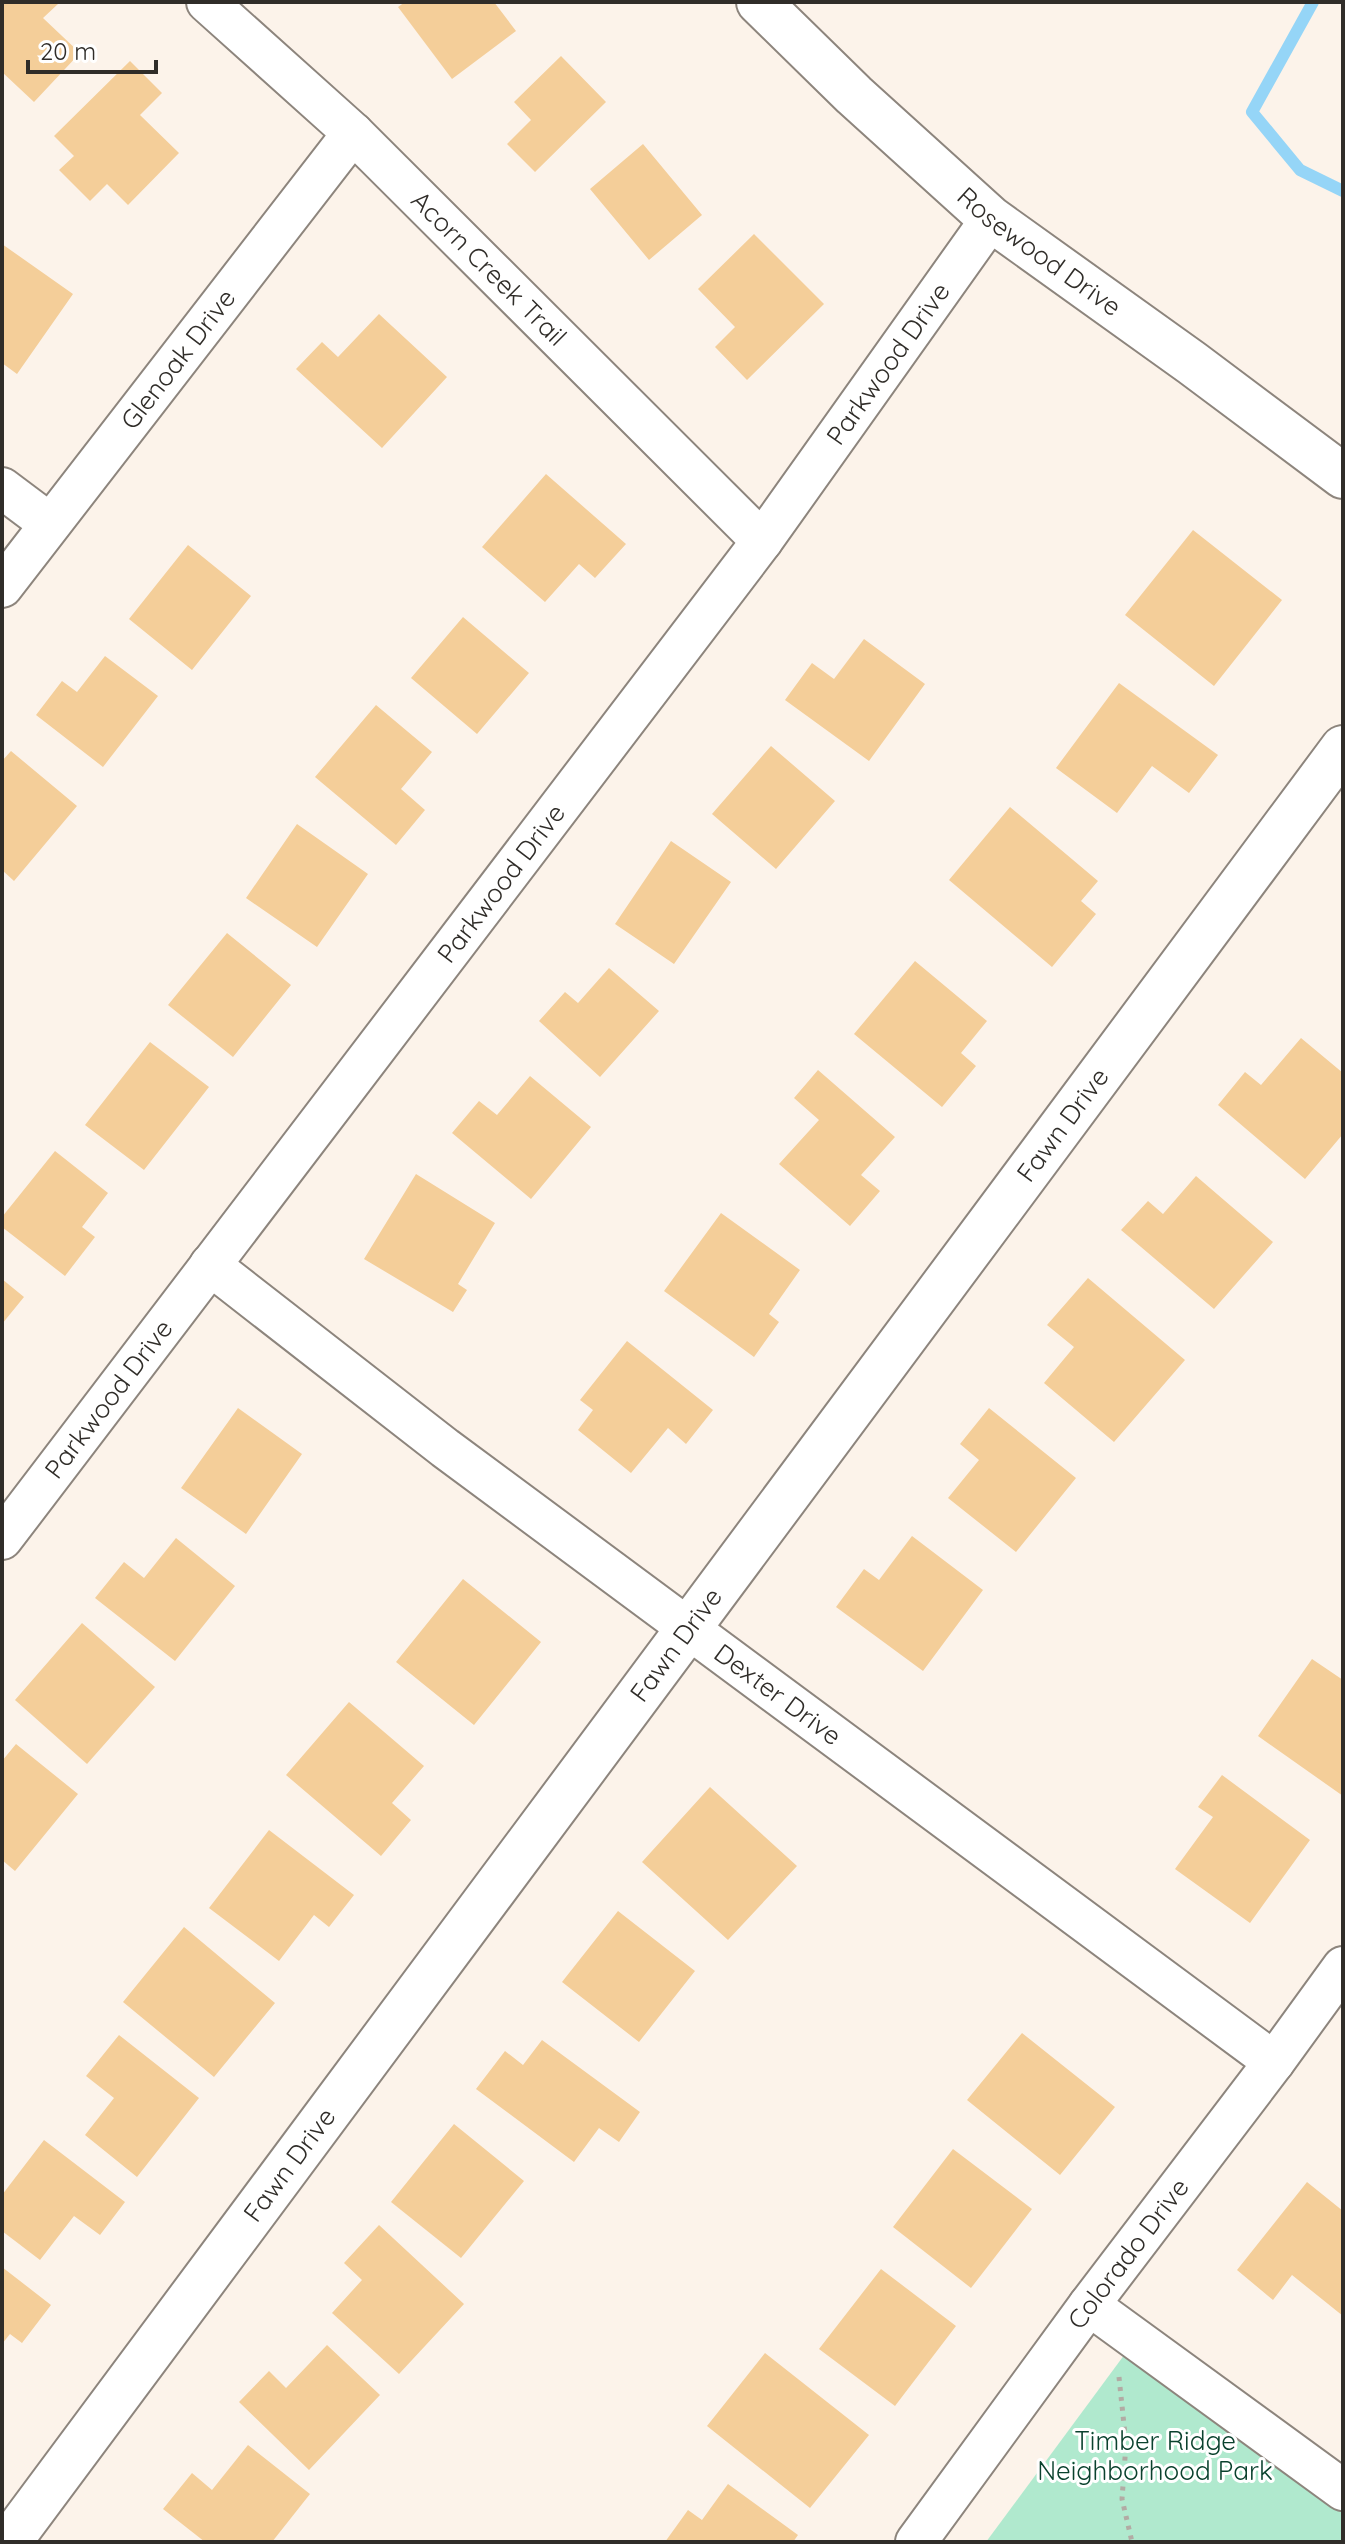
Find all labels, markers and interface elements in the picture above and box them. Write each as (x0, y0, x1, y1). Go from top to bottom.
scale bar (28, 24, 156, 74)
text: 20 m (40, 36, 96, 66)
street label: Rosewood Drive (951, 180, 1128, 323)
street label: Acorn Creek Trail (405, 184, 574, 353)
street label: Parkwood Drive (819, 276, 957, 451)
street label: Glenoak Drive (113, 282, 242, 436)
street label: Parkwood Drive (430, 797, 572, 969)
street label: Fawn Drive (1009, 1061, 1116, 1188)
street label: Parkwood Drive (37, 1312, 179, 1485)
street label: Fawn Drive (622, 1581, 729, 1708)
street label: Dexter Drive (708, 1636, 848, 1752)
street label: Fawn Drive (236, 2101, 342, 2228)
street label: Colorado Drive (1060, 2171, 1196, 2335)
park label: Timber Ridge Neighborhood Park (1037, 2424, 1273, 2487)

